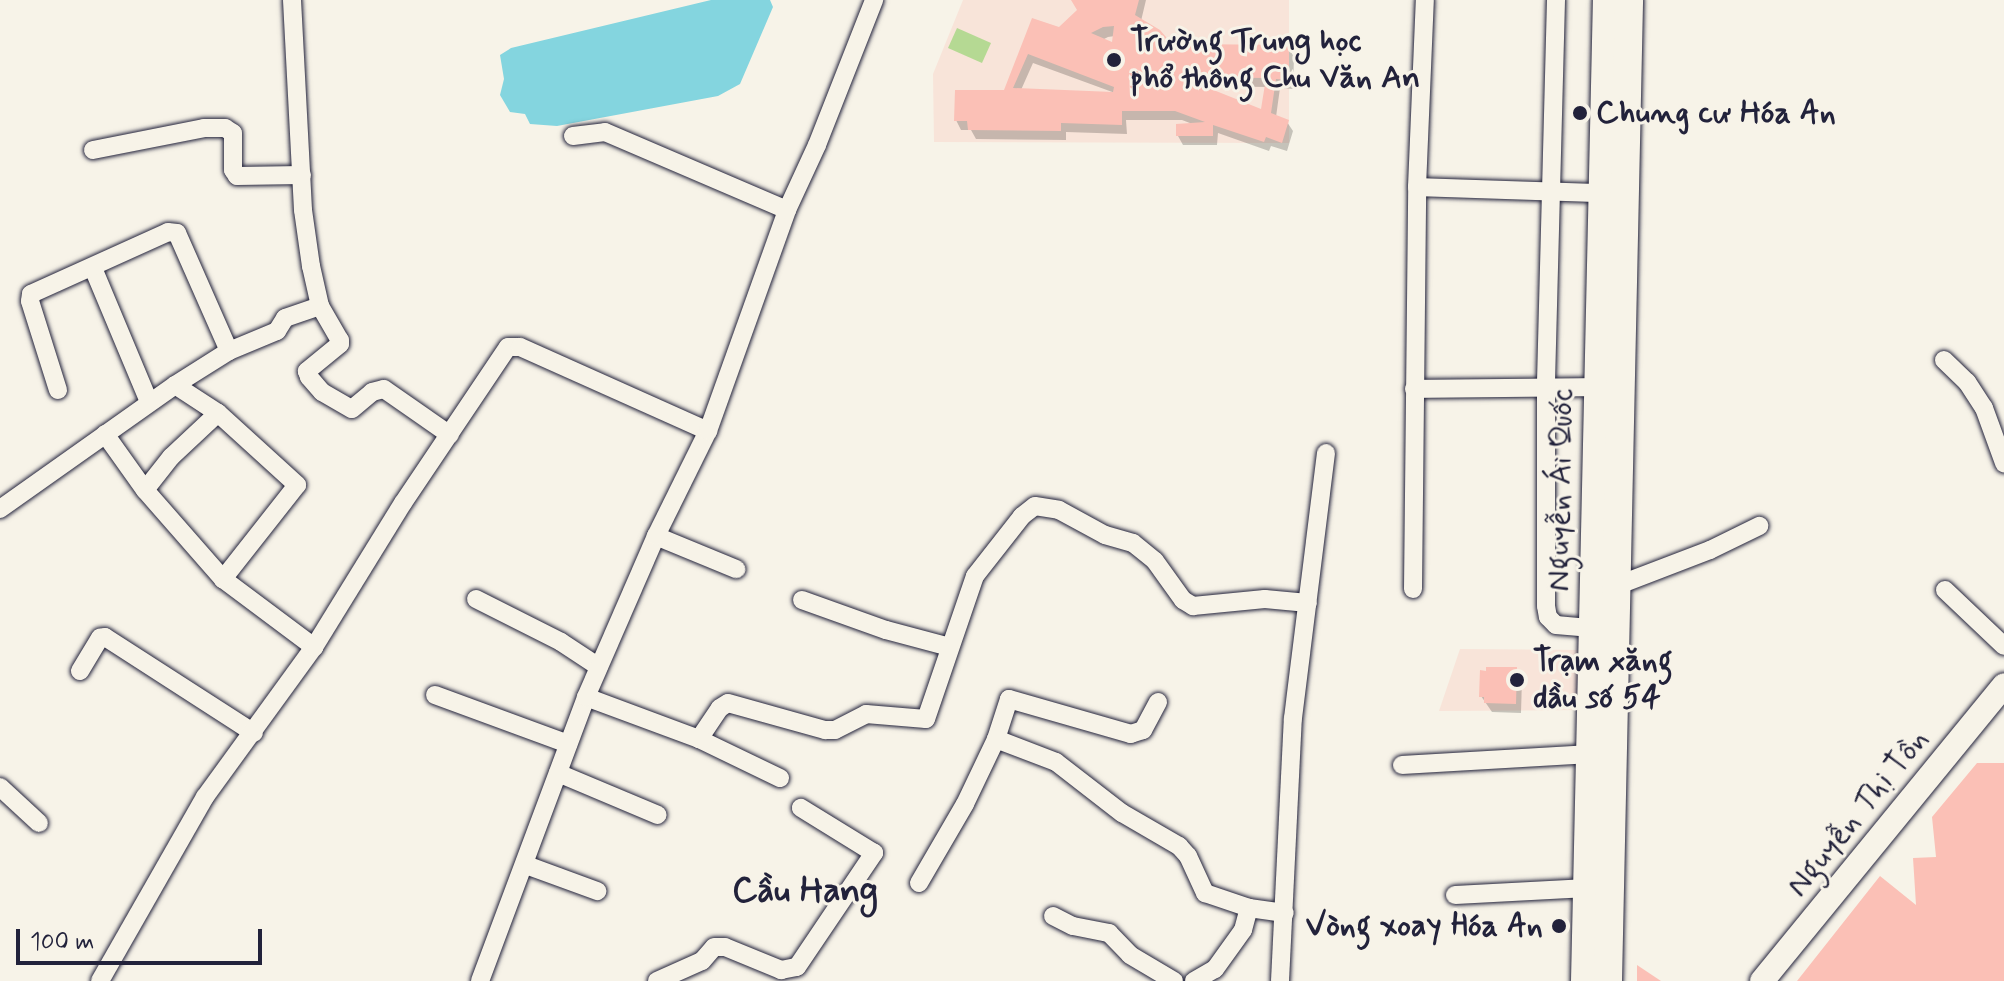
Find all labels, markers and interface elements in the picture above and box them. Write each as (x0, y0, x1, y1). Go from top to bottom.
place label: Trường Trung học phổ thông Chu Văn An (1130, 23, 1424, 98)
marker: Trường Trung học phổ thông Chu Văn An (1105, 51, 1123, 69)
place label: Chung cư Hóa An (1596, 94, 1835, 132)
marker: Chung cư Hóa An (1571, 104, 1589, 122)
street label: Nguyễn Ái Quốc (1540, 386, 1582, 594)
place label: Trạm xăng dầu số 54 (1533, 643, 1675, 718)
marker: Trạm xăng dầu số 54 (1508, 671, 1526, 689)
street label: Nguyễn Thị Tồn (1779, 722, 1937, 904)
district label: Cầu Hang (731, 870, 879, 914)
place label: Vòng xoay Hóa An (1300, 907, 1543, 945)
scale bar (20, 913, 266, 963)
marker: Vòng xoay Hóa An (1550, 917, 1568, 935)
text: 100 m (30, 927, 94, 958)

